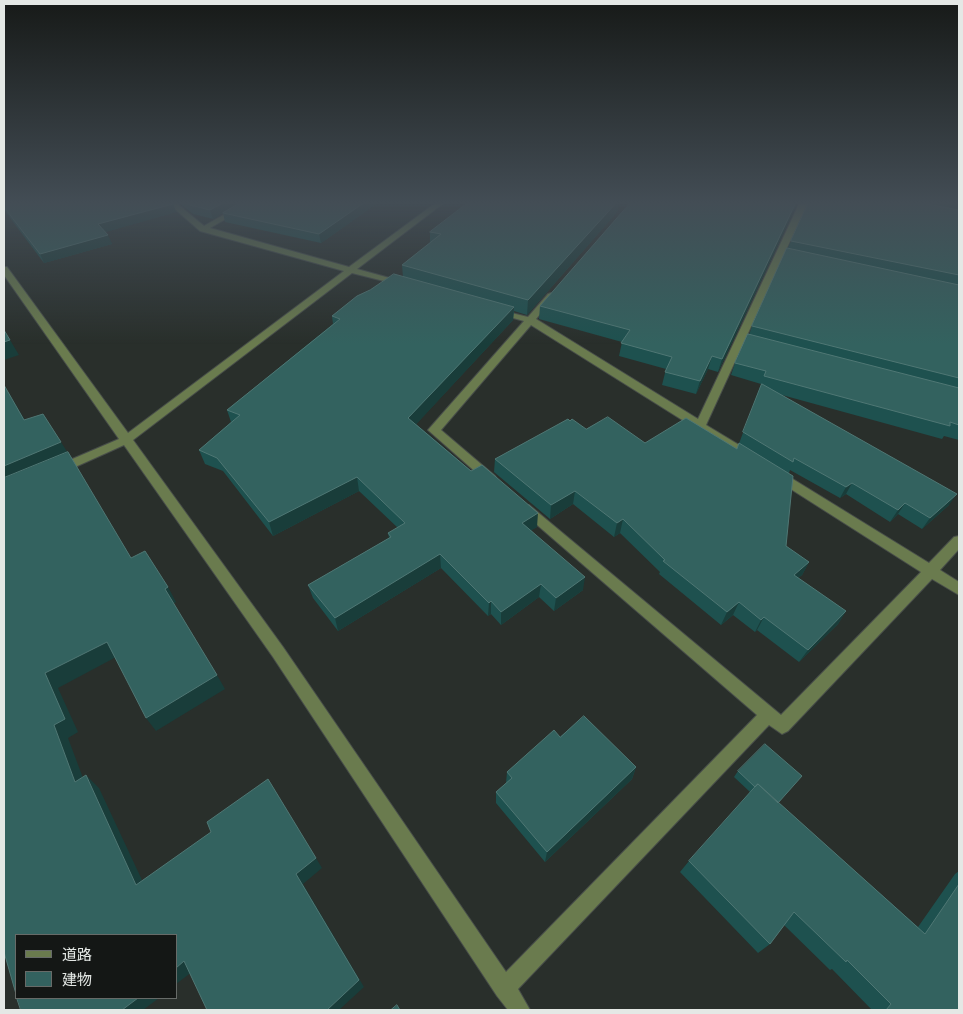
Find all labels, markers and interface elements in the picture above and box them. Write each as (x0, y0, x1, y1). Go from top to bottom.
legend (15, 934, 178, 999)
text: 道路 (62, 946, 92, 964)
text: 建物 (62, 971, 92, 989)

